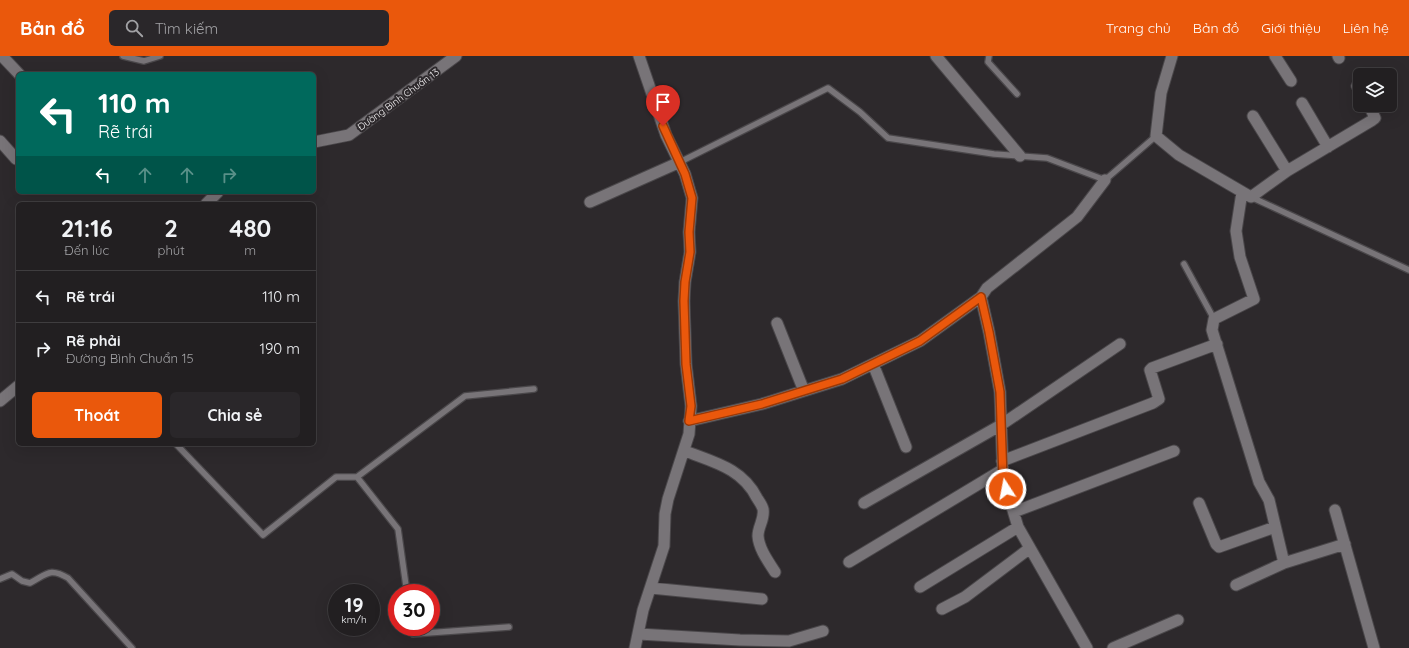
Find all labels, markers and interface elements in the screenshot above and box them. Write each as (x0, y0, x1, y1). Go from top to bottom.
search box (109, 10, 389, 46)
text: Bản đồ (20, 16, 85, 40)
icon: search (123, 17, 145, 39)
text: Tìm kiếm (155, 19, 218, 38)
text: Trang chủ (1106, 19, 1171, 37)
text: Bản đồ (1193, 19, 1239, 37)
text: Giới thiệu (1261, 19, 1321, 37)
text: Liên hệ (1343, 19, 1389, 37)
street label: Đường Bình Chuẩn 13 (355, 65, 442, 133)
map controls (1353, 68, 1397, 112)
button: layers (1353, 68, 1397, 112)
text: 110 m (98, 85, 171, 120)
pin (646, 85, 680, 126)
icon: left (32, 88, 84, 140)
icon: arrive (652, 91, 674, 113)
text: Rẽ trái (98, 120, 153, 143)
icon: left (92, 164, 114, 186)
icon: ahead (134, 164, 156, 186)
icon: ahead (176, 164, 198, 186)
icon: right (218, 164, 240, 186)
text: 21:16 (61, 213, 113, 243)
text: 2 (164, 213, 178, 243)
text: 480 (229, 213, 271, 243)
text: Đến lúc (64, 242, 109, 258)
text: phút (158, 242, 185, 258)
text: m (244, 242, 256, 258)
icon: left (32, 286, 54, 308)
text: Rẽ trái (66, 287, 115, 306)
text: 110 m (262, 287, 300, 306)
text: Rẽ phải (66, 331, 120, 350)
icon: right (32, 338, 54, 360)
text: 190 m (259, 339, 300, 358)
text: Đường Bình Chuẩn 15 (66, 350, 194, 366)
button: Thoát (32, 392, 162, 438)
button: Chia sẻ (170, 392, 300, 438)
position arrow (985, 468, 1027, 510)
speed limit sign: 30 (388, 584, 440, 636)
text: 19 (344, 592, 364, 617)
text: km/h (341, 613, 367, 626)

